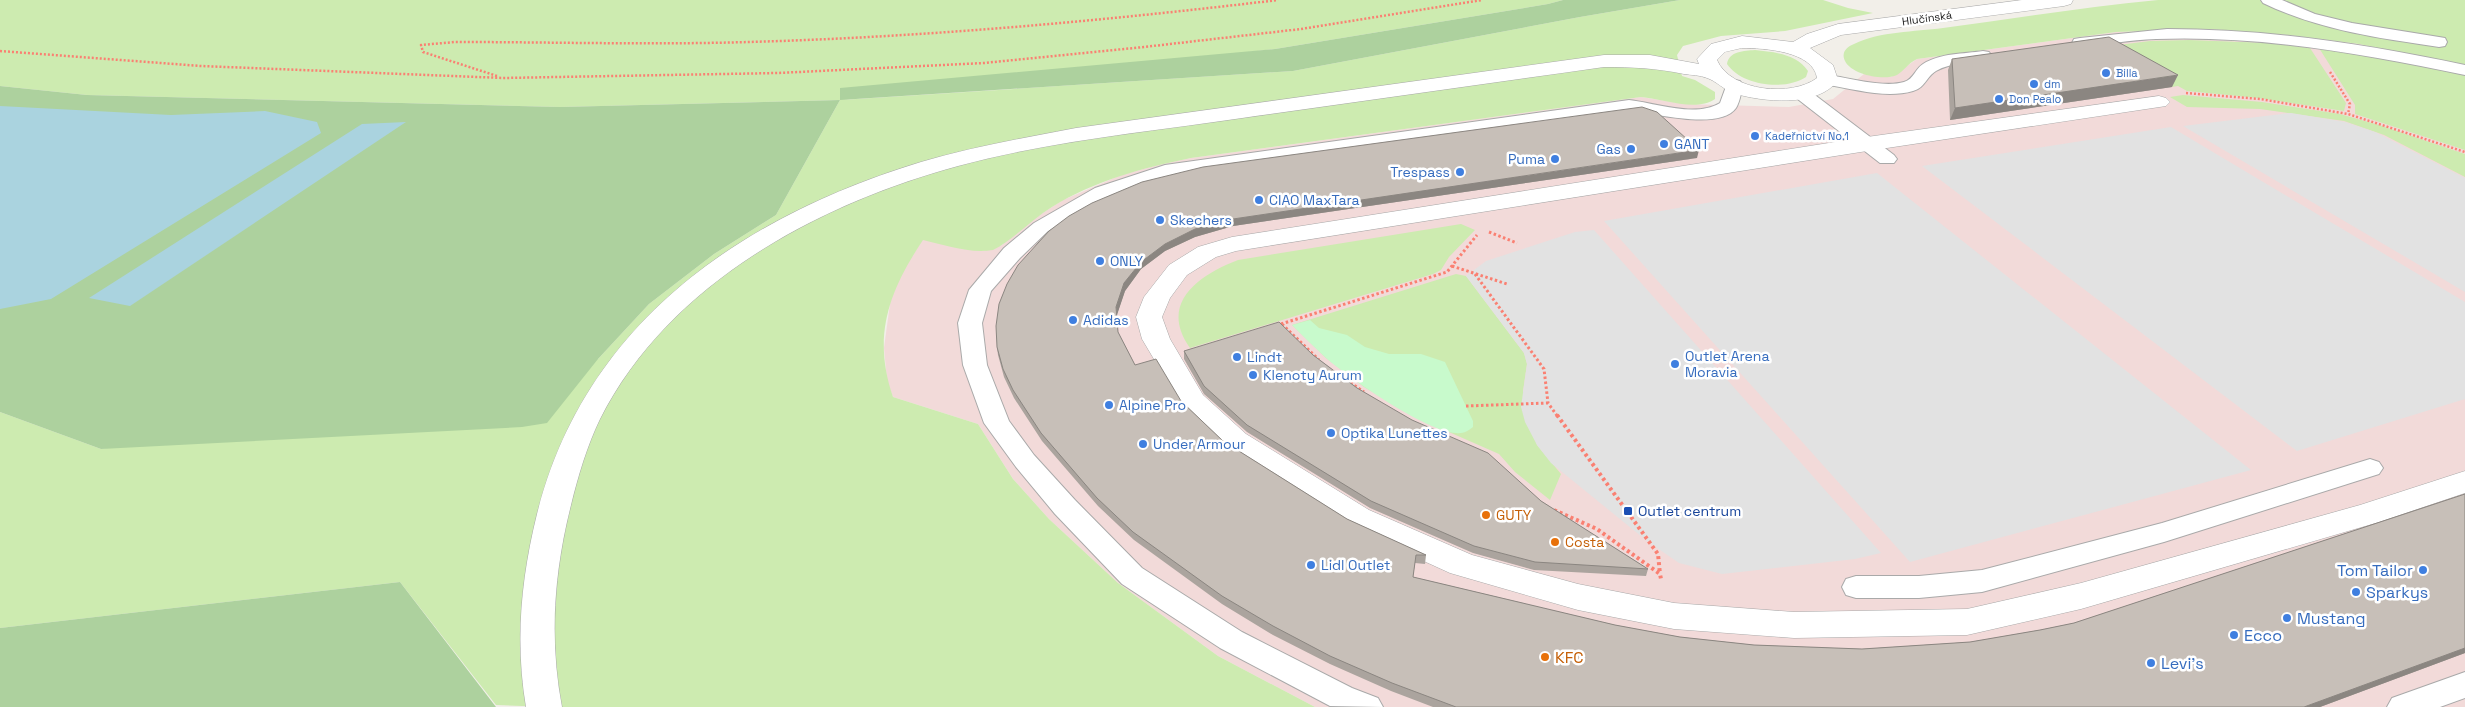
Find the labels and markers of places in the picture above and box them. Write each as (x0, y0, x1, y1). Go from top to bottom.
place label: Billa (2116, 66, 2138, 80)
marker: Billa (2100, 67, 2112, 79)
place label: dm (2044, 77, 2061, 91)
marker: dm (2028, 78, 2040, 90)
place label: Don Pealo (2009, 92, 2062, 106)
marker: Don Pealo (1993, 93, 2005, 105)
place label: Kadeřnictví No.1 (1765, 129, 1849, 143)
marker: Kadeřnictví No.1 (1749, 130, 1761, 142)
place label: GANT (1674, 135, 1710, 153)
marker: GANT (1658, 138, 1670, 150)
place label: Gas (1596, 140, 1621, 158)
marker: Gas (1625, 143, 1637, 155)
place label: Puma (1508, 150, 1545, 168)
marker: Puma (1549, 153, 1561, 165)
place label: Trespass (1390, 163, 1450, 181)
marker: Trespass (1454, 166, 1466, 178)
place label: CIAO MaxTara (1269, 191, 1360, 209)
marker: CIAO MaxTara (1253, 194, 1265, 206)
place label: Skechers (1170, 211, 1232, 229)
marker: Skechers (1154, 214, 1166, 226)
place label: ONLY (1110, 252, 1144, 270)
marker: ONLY (1094, 255, 1106, 267)
place label: Adidas (1083, 311, 1129, 329)
marker: Adidas (1067, 314, 1079, 326)
place label: Outlet Arena Moravia (1685, 347, 1769, 381)
place label: Lindt (1247, 348, 1282, 366)
marker: Lindt (1231, 351, 1243, 363)
marker: Outlet Arena Moravia (1669, 358, 1681, 370)
place label: Klenoty Aurum (1263, 366, 1362, 384)
marker: Klenoty Aurum (1247, 369, 1259, 381)
place label: Alpine Pro (1119, 396, 1186, 414)
marker: Alpine Pro (1103, 399, 1115, 411)
place label: Optika Lunettes (1341, 424, 1448, 442)
marker: Optika Lunettes (1325, 427, 1337, 439)
place label: Under Armour (1153, 435, 1246, 453)
marker: Under Armour (1137, 438, 1149, 450)
place label: Outlet centrum (1638, 502, 1741, 520)
marker: Outlet centrum (1622, 505, 1634, 517)
place label: GUTY (1496, 506, 1532, 524)
marker: GUTY (1480, 509, 1492, 521)
place label: Costa (1565, 533, 1604, 551)
marker: Costa (1549, 536, 1561, 548)
place label: Lidl Outlet (1321, 556, 1390, 574)
marker: Lidl Outlet (1305, 559, 1317, 571)
place label: Tom Tailor (2337, 560, 2413, 581)
marker: Tom Tailor (2417, 564, 2429, 576)
place label: Sparkys (2366, 582, 2428, 603)
marker: Sparkys (2350, 586, 2362, 598)
place label: Mustang (2297, 608, 2365, 629)
marker: Mustang (2281, 612, 2293, 624)
place label: Ecco (2244, 625, 2282, 646)
marker: Ecco (2228, 629, 2240, 641)
place label: KFC (1555, 647, 1584, 668)
marker: KFC (1539, 651, 1551, 663)
place label: Levi's (2161, 653, 2204, 674)
marker: Levi's (2145, 657, 2157, 669)

